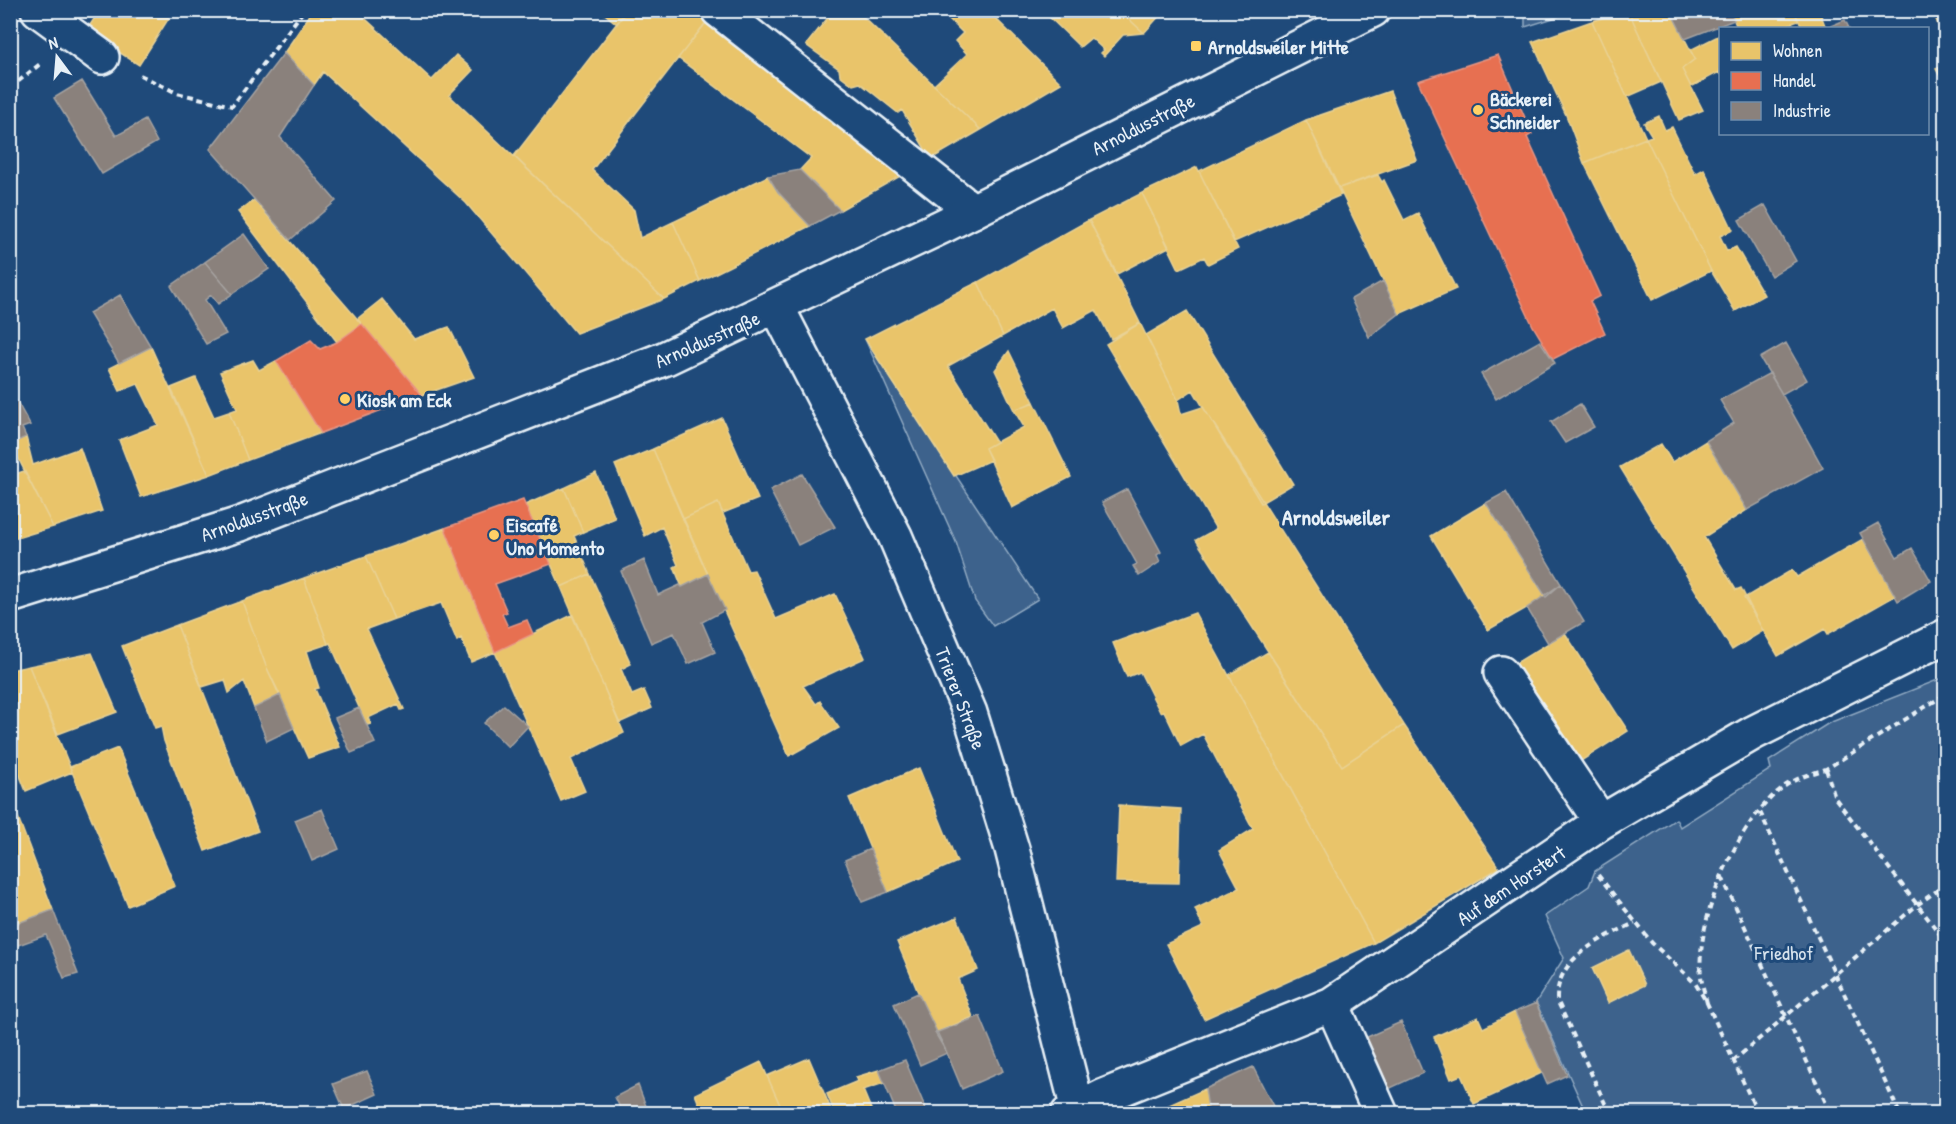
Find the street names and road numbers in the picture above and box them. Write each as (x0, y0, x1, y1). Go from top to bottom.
street label: Arnoldusstraße (1087, 87, 1199, 161)
street label: Arnoldusstraße (650, 304, 764, 374)
street label: Arnoldusstraße (197, 484, 311, 548)
street label: Trierer Straße (929, 643, 993, 753)
street label: Auf dem Horstert (1451, 838, 1572, 931)

